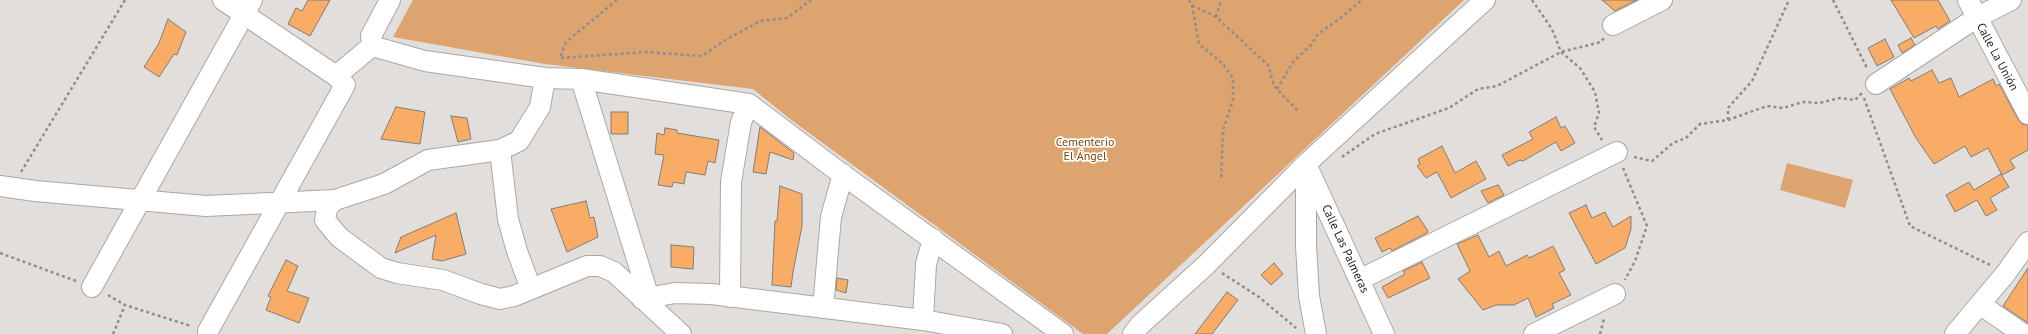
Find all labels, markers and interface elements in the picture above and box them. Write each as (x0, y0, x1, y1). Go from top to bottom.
street label: Calle La Unión (1973, 21, 2021, 93)
park label: Cementerio El Ángel (1056, 136, 1114, 164)
street label: Calle Las Palmeras (1318, 203, 1372, 295)

